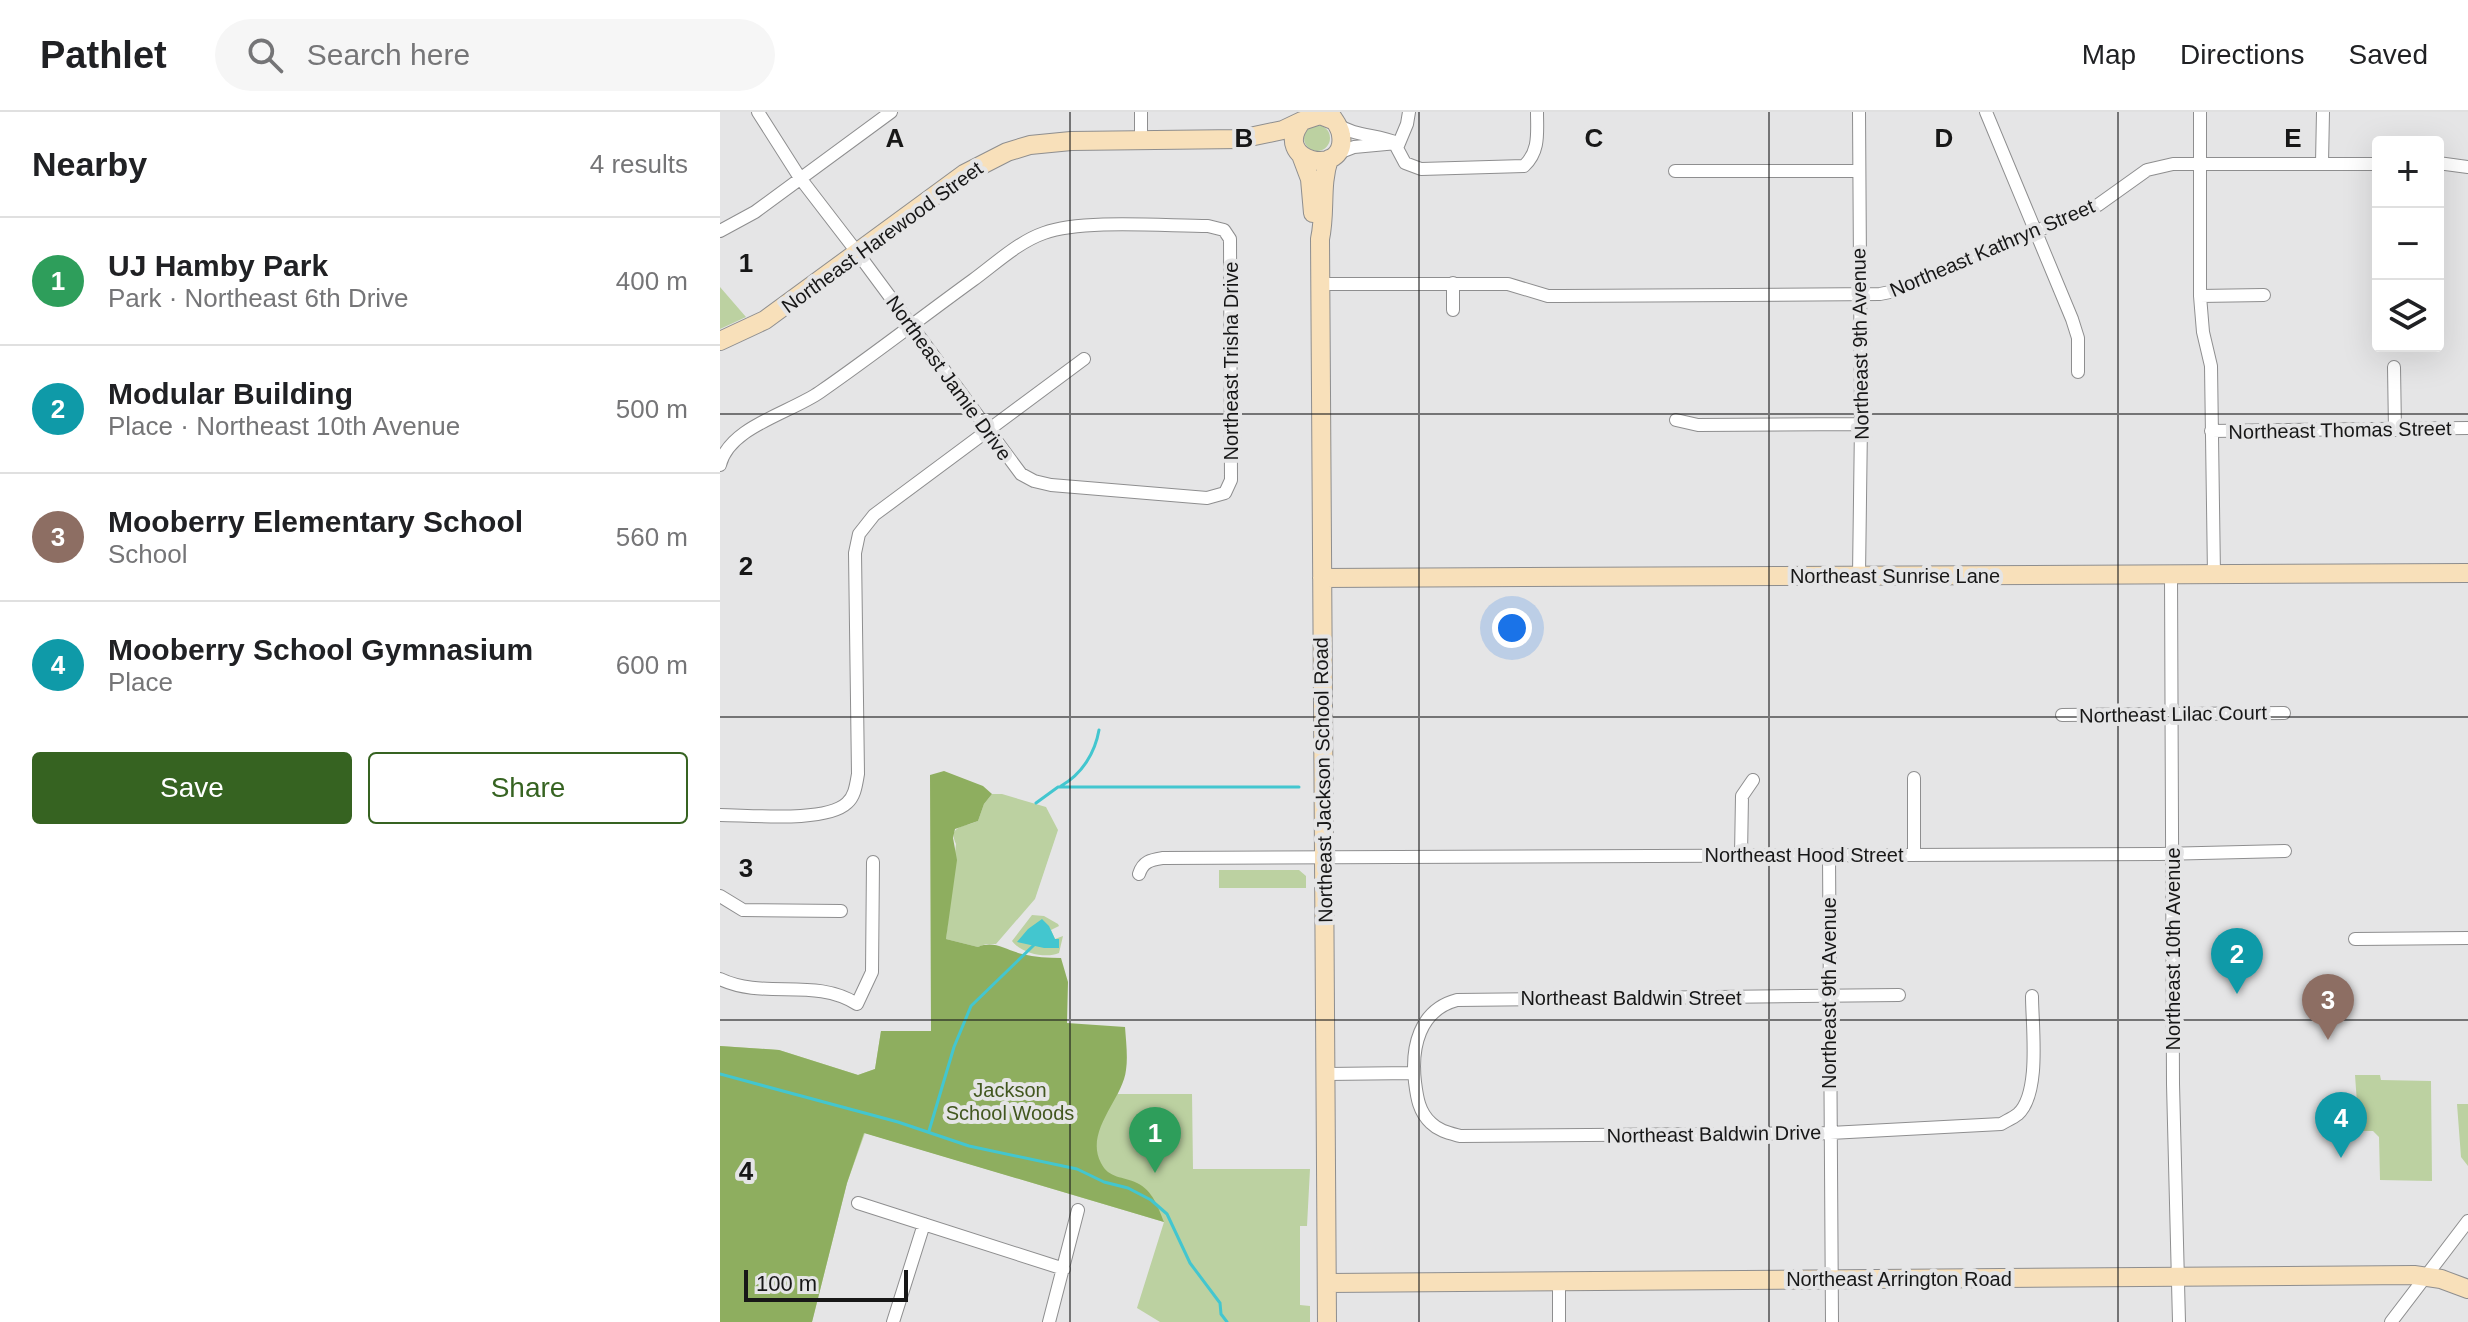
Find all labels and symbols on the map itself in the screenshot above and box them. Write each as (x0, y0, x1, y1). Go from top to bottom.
text: A (886, 123, 905, 153)
text: B (1235, 123, 1253, 153)
text: C (1585, 123, 1604, 153)
text: D (1935, 123, 1953, 153)
text: E (2284, 123, 2302, 153)
street label: Northeast Harewood Street (778, 157, 987, 317)
street label: Northeast Kathryn Street (1886, 195, 2098, 301)
text: 1 (739, 248, 753, 278)
street label: Northeast 9th Avenue (1847, 248, 1873, 440)
street label: Northeast Trisha Drive (1220, 262, 1242, 460)
street label: Northeast Jamie Drive (882, 292, 1016, 464)
street label: Northeast Thomas Street (2228, 417, 2452, 443)
text: 2 (739, 551, 753, 581)
street label: Northeast Sunrise Lane (1790, 565, 2000, 587)
your location (1492, 608, 1532, 648)
street label: Northeast Jackson School Road (1310, 637, 1336, 923)
street label: Northeast Lilac Court (2079, 701, 2268, 727)
street label: Northeast Hood Street (1705, 844, 1904, 866)
street label: Northeast 10th Avenue (2162, 847, 2184, 1051)
text: 3 (739, 853, 753, 883)
street label: Northeast 9th Avenue (1818, 897, 1840, 1089)
pin: 2 (2211, 928, 2263, 994)
pin: 3 (2302, 974, 2354, 1040)
street label: Northeast Baldwin Street (1520, 987, 1742, 1009)
park label: Jackson School Woods (946, 1079, 1074, 1124)
pin: 4 (2315, 1092, 2367, 1158)
pin: 1 (1129, 1107, 1181, 1173)
street label: Northeast Baldwin Drive (1607, 1121, 1821, 1147)
text: 4 (739, 1156, 754, 1186)
scale bar (744, 1266, 908, 1302)
street label: Northeast Arrington Road (1786, 1268, 2012, 1290)

